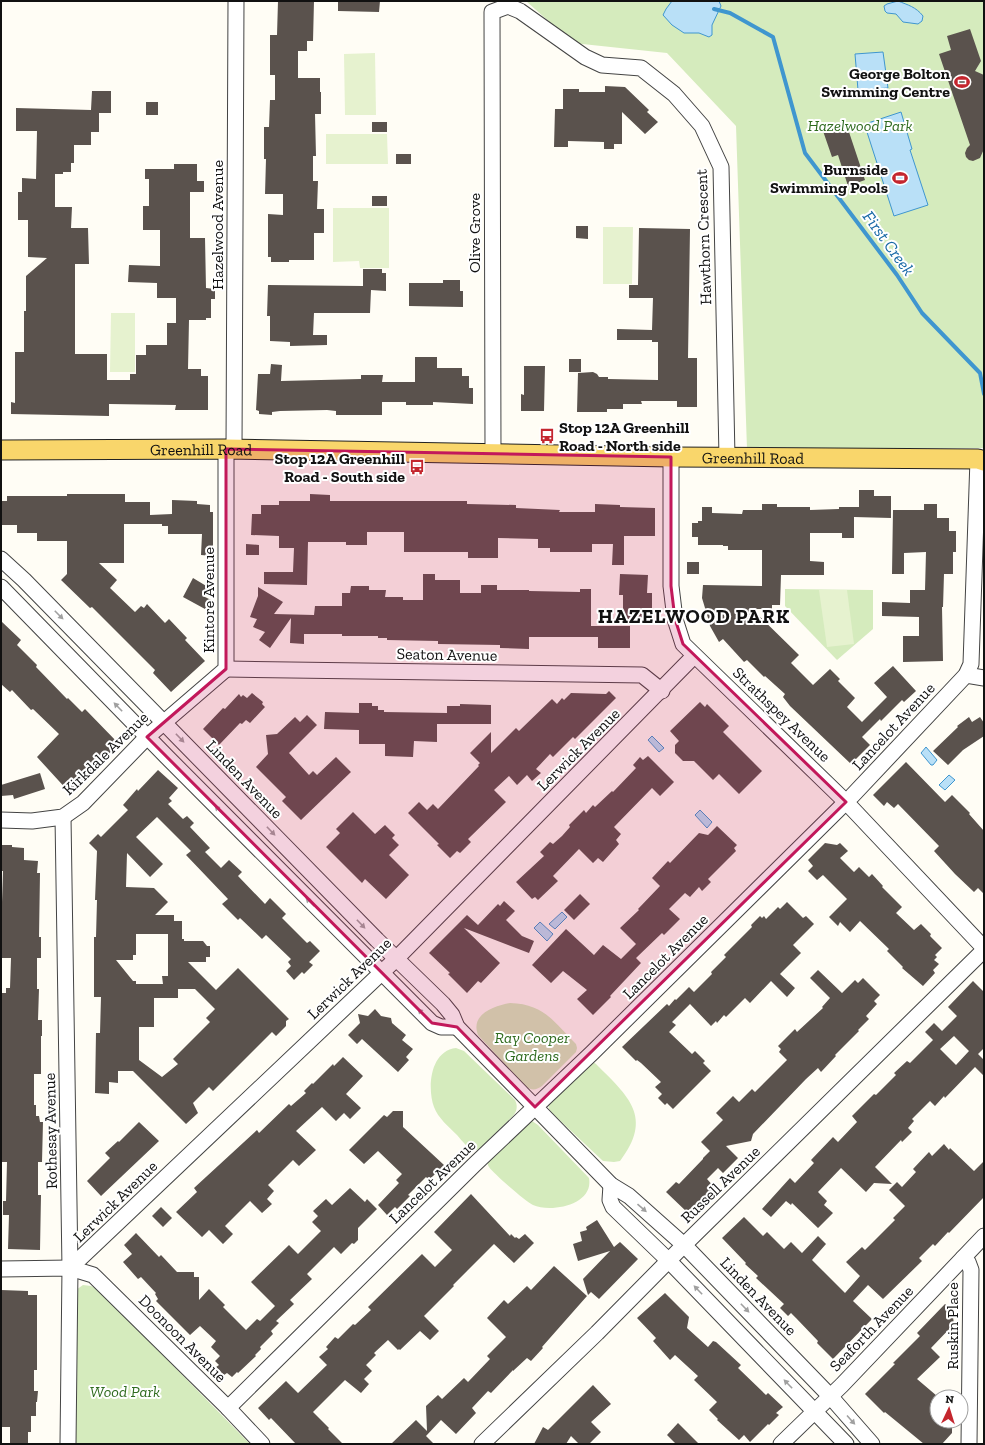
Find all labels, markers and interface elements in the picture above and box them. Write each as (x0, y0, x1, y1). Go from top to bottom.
place label: George Bolton Swimming Centre (821, 64, 951, 101)
sports icon: George Bolton Swimming Centre (953, 73, 971, 91)
park label: Hazelwood Park (807, 116, 913, 135)
street label: Hazelwood Avenue (208, 160, 227, 290)
place label: Burnside Swimming Pools (770, 160, 888, 197)
street label: Hawthorn Crescent (692, 169, 715, 305)
sports icon: Burnside Swimming Pools (891, 169, 909, 187)
street label: Olive Grove (465, 193, 484, 273)
water label: First Creek (859, 207, 919, 280)
place label: Stop 12A Greenhill Road - North side (559, 418, 690, 455)
bus stop icon: Stop 12A Greenhill Road - North side (538, 427, 556, 445)
street label: Greenhill Road (150, 440, 252, 459)
street label: Greenhill Road (702, 448, 804, 468)
place label: Stop 12A Greenhill Road - South side (275, 449, 405, 486)
bus stop icon: Stop 12A Greenhill Road - South side (408, 458, 426, 476)
street label: Kintore Avenue (199, 547, 218, 653)
district label: HAZELWOOD PARK (598, 604, 790, 628)
one-way arrow (54, 610, 64, 620)
street label: Seaton Avenue (396, 644, 498, 665)
street label: Strathspey Avenue (729, 663, 834, 766)
street label: Lancelot Avenue (848, 679, 939, 774)
one-way arrow (113, 702, 123, 712)
street label: Lerwick Avenue (533, 704, 624, 795)
street label: Kirkdale Avenue (59, 708, 152, 799)
one-way arrow (175, 733, 185, 743)
street label: Linden Avenue (202, 736, 287, 823)
one-way arrow (214, 805, 224, 815)
one-way arrow (266, 826, 275, 836)
one-way arrow (306, 897, 315, 907)
street label: Lancelot Avenue (619, 910, 712, 1003)
one-way arrow (357, 919, 366, 929)
street label: Lerwick Avenue (303, 934, 395, 1023)
one-way arrow (417, 1008, 427, 1018)
park label: Ray Cooper Gardens (495, 1028, 570, 1065)
street label: Rothesay Avenue (40, 1073, 61, 1189)
street label: Lancelot Avenue (385, 1135, 480, 1227)
street label: Russell Avenue (677, 1142, 764, 1227)
street label: Lerwick Avenue (69, 1157, 161, 1246)
one-way arrow (637, 1203, 647, 1212)
street label: Linden Avenue (716, 1253, 801, 1340)
street label: Seaforth Avenue (826, 1281, 917, 1375)
street label: Ruskin Place (943, 1282, 962, 1370)
one-way arrow (693, 1285, 702, 1295)
street label: Doonoon Avenue (135, 1291, 230, 1386)
one-way arrow (740, 1303, 750, 1313)
one-way arrow (783, 1379, 792, 1389)
park label: Wood Park (90, 1382, 160, 1401)
north arrow (929, 1389, 969, 1429)
text: N (945, 1393, 955, 1406)
one-way arrow (847, 1415, 856, 1425)

